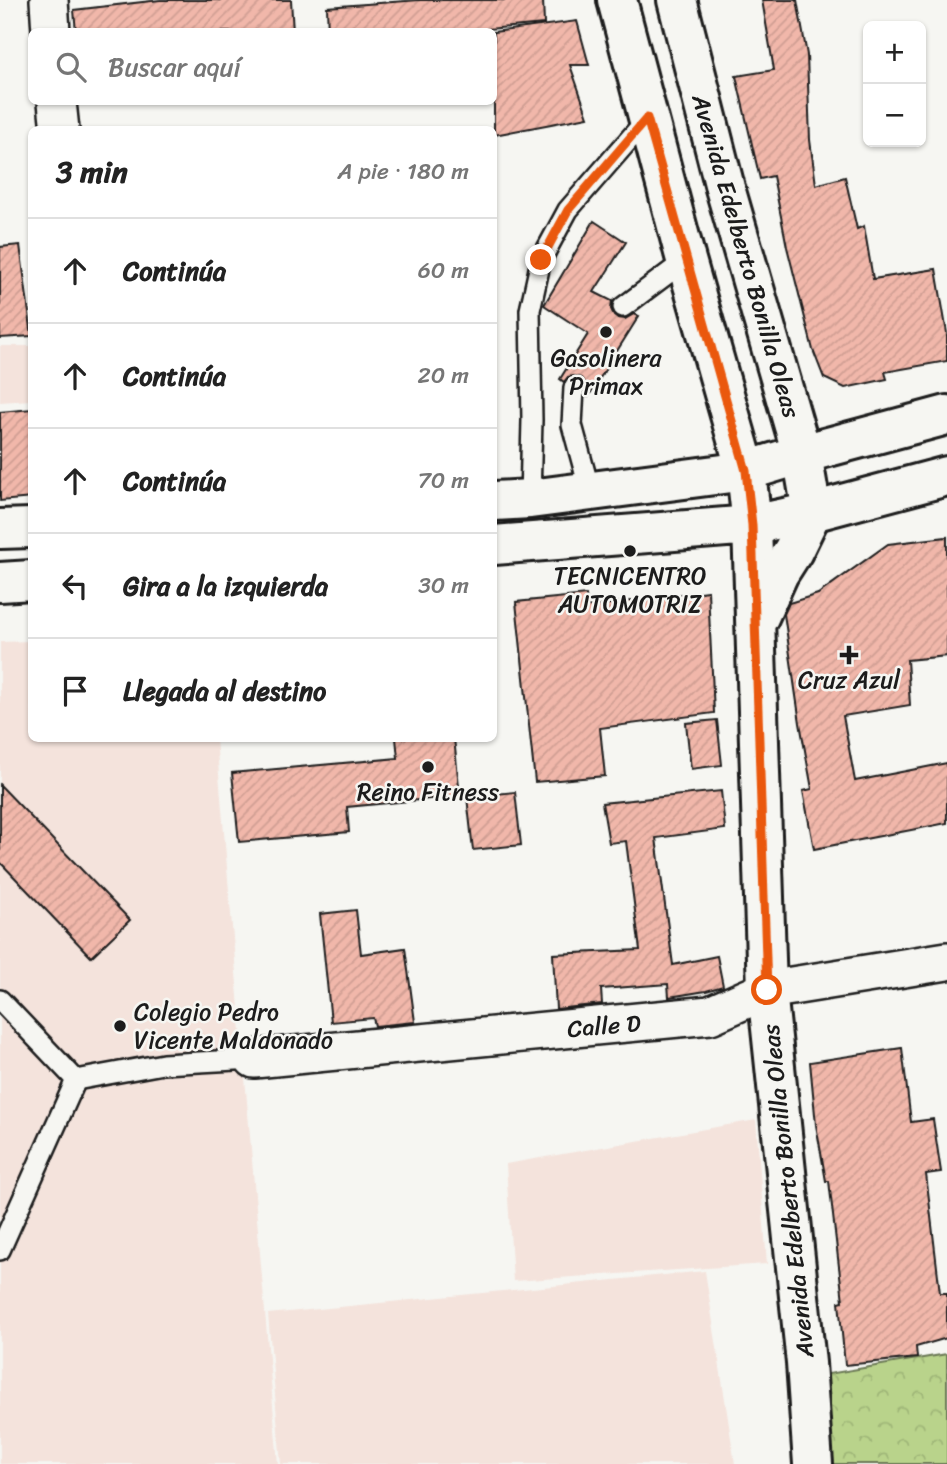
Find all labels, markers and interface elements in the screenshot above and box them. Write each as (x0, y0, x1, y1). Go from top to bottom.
map controls (863, 21, 926, 147)
button: + (863, 21, 926, 84)
search box (28, 28, 497, 105)
text: Buscar aquí (108, 44, 241, 90)
icon: search (52, 48, 90, 86)
button: − (863, 84, 926, 147)
street label: Avenida Edelberto Bonilla Oleas (679, 88, 813, 424)
text: 3 min (56, 145, 128, 199)
text: A pie · 180 m (338, 151, 469, 192)
route end (525, 244, 556, 275)
text: Continúa (123, 248, 226, 294)
text: 60 m (418, 250, 469, 291)
icon: ahead (56, 252, 94, 290)
marker: Gasolinera Primax (598, 324, 614, 340)
place label: Gasolinera Primax (551, 337, 662, 407)
text: Continúa (123, 353, 226, 399)
text: 20 m (418, 355, 469, 396)
icon: ahead (56, 357, 94, 395)
text: Continúa (123, 458, 226, 504)
text: 70 m (418, 460, 469, 501)
icon: ahead (56, 462, 94, 500)
marker: TECNICENTRO AUTOMOTRIZ (622, 543, 638, 559)
place label: TECNICENTRO AUTOMOTRIZ (553, 555, 707, 625)
text: Gira a la izquierda (123, 563, 328, 609)
text: 30 m (418, 565, 469, 606)
icon: left (56, 567, 94, 605)
marker: Cruz Azul (841, 647, 857, 663)
place label: Cruz Azul (798, 659, 901, 701)
text: Llegada al destino (123, 668, 326, 714)
icon: arrive (56, 672, 94, 710)
marker: Reino Fitness (420, 759, 436, 775)
place label: Reino Fitness (357, 771, 499, 813)
route start (751, 974, 782, 1005)
place label: Colegio Pedro Vicente Maldonado (134, 991, 333, 1061)
street label: Calle D (565, 1002, 643, 1050)
marker: Colegio Pedro Vicente Maldonado (112, 1018, 128, 1034)
street label: Avenida Edelberto Bonilla Oleas (749, 1021, 827, 1361)

